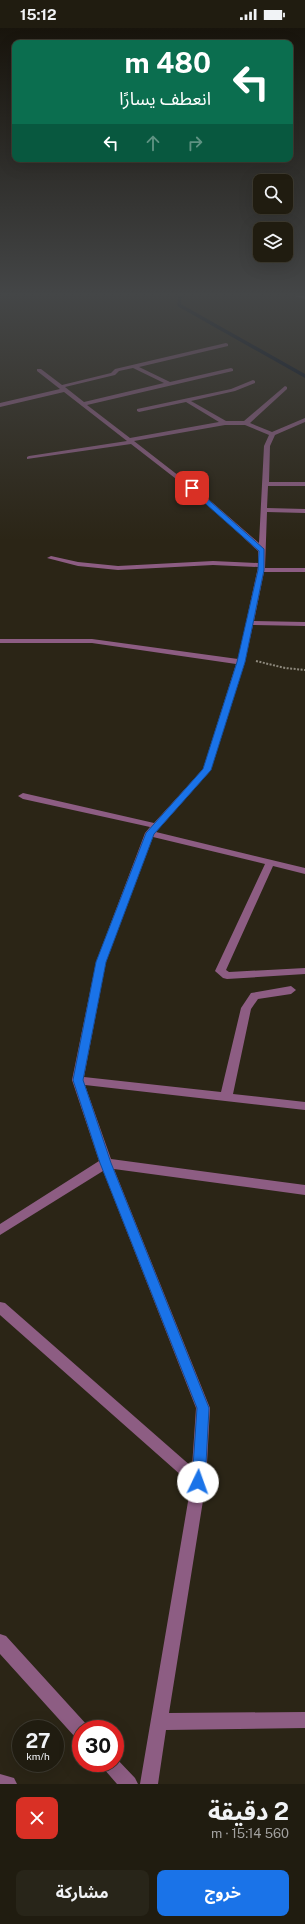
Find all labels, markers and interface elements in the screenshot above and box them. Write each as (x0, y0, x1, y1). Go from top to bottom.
text: 15:12 (20, 6, 57, 23)
text: 480 m (124, 46, 211, 79)
icon: left (225, 56, 277, 108)
text: انعطف يسارًا (119, 88, 211, 109)
icon: left (100, 132, 122, 154)
icon: ahead (142, 132, 164, 154)
icon: right (184, 132, 206, 154)
map controls (253, 174, 293, 262)
button: search (253, 174, 293, 214)
button: layers (253, 222, 293, 262)
pin (175, 471, 209, 505)
icon: arrive (181, 477, 203, 499)
position arrow (177, 1461, 219, 1503)
speed limit sign: 30 (72, 1720, 124, 1772)
text: 27 (25, 1729, 51, 1753)
text: km/h (26, 1750, 50, 1762)
button: close (16, 1797, 58, 1839)
text: 2 دقيقة (208, 1797, 289, 1825)
text: 560 m · 15:14 (211, 1826, 289, 1841)
button: مشاركة (16, 1870, 149, 1916)
button: خروج (157, 1870, 289, 1916)

